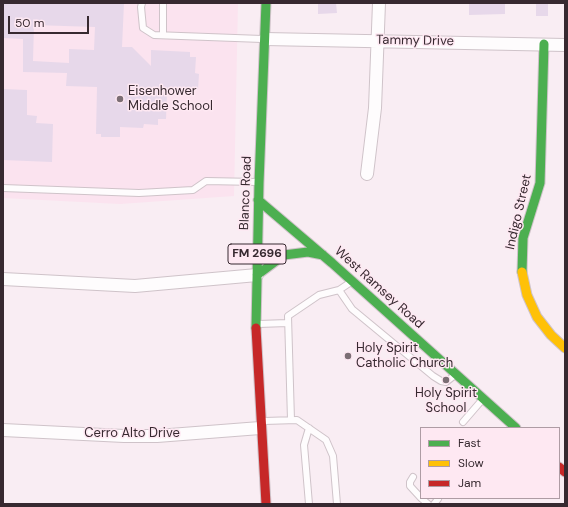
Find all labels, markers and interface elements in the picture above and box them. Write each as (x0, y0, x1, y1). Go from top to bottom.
scale bar (10, 8, 91, 34)
text: 50 m (15, 15, 44, 31)
street label: Tammy Drive (376, 33, 454, 49)
place label: Eisenhower Middle School (128, 84, 213, 115)
marker: Eisenhower Middle School (115, 94, 125, 104)
street label: Blanco Road (237, 156, 255, 230)
street label: Indigo Street (503, 173, 535, 251)
road number: FM 2696 (228, 244, 286, 264)
street label: West Ramsey Road (331, 244, 427, 332)
place label: Holy Spirit Catholic Church (356, 341, 453, 372)
marker: Holy Spirit Catholic Church (343, 351, 353, 361)
marker: Holy Spirit School (441, 375, 451, 385)
place label: Holy Spirit School (415, 386, 477, 417)
street label: Cerro Alto Drive (84, 426, 180, 442)
legend (420, 427, 560, 499)
text: Fast (458, 435, 481, 451)
text: Slow (458, 455, 484, 471)
text: Jam (458, 475, 481, 491)

